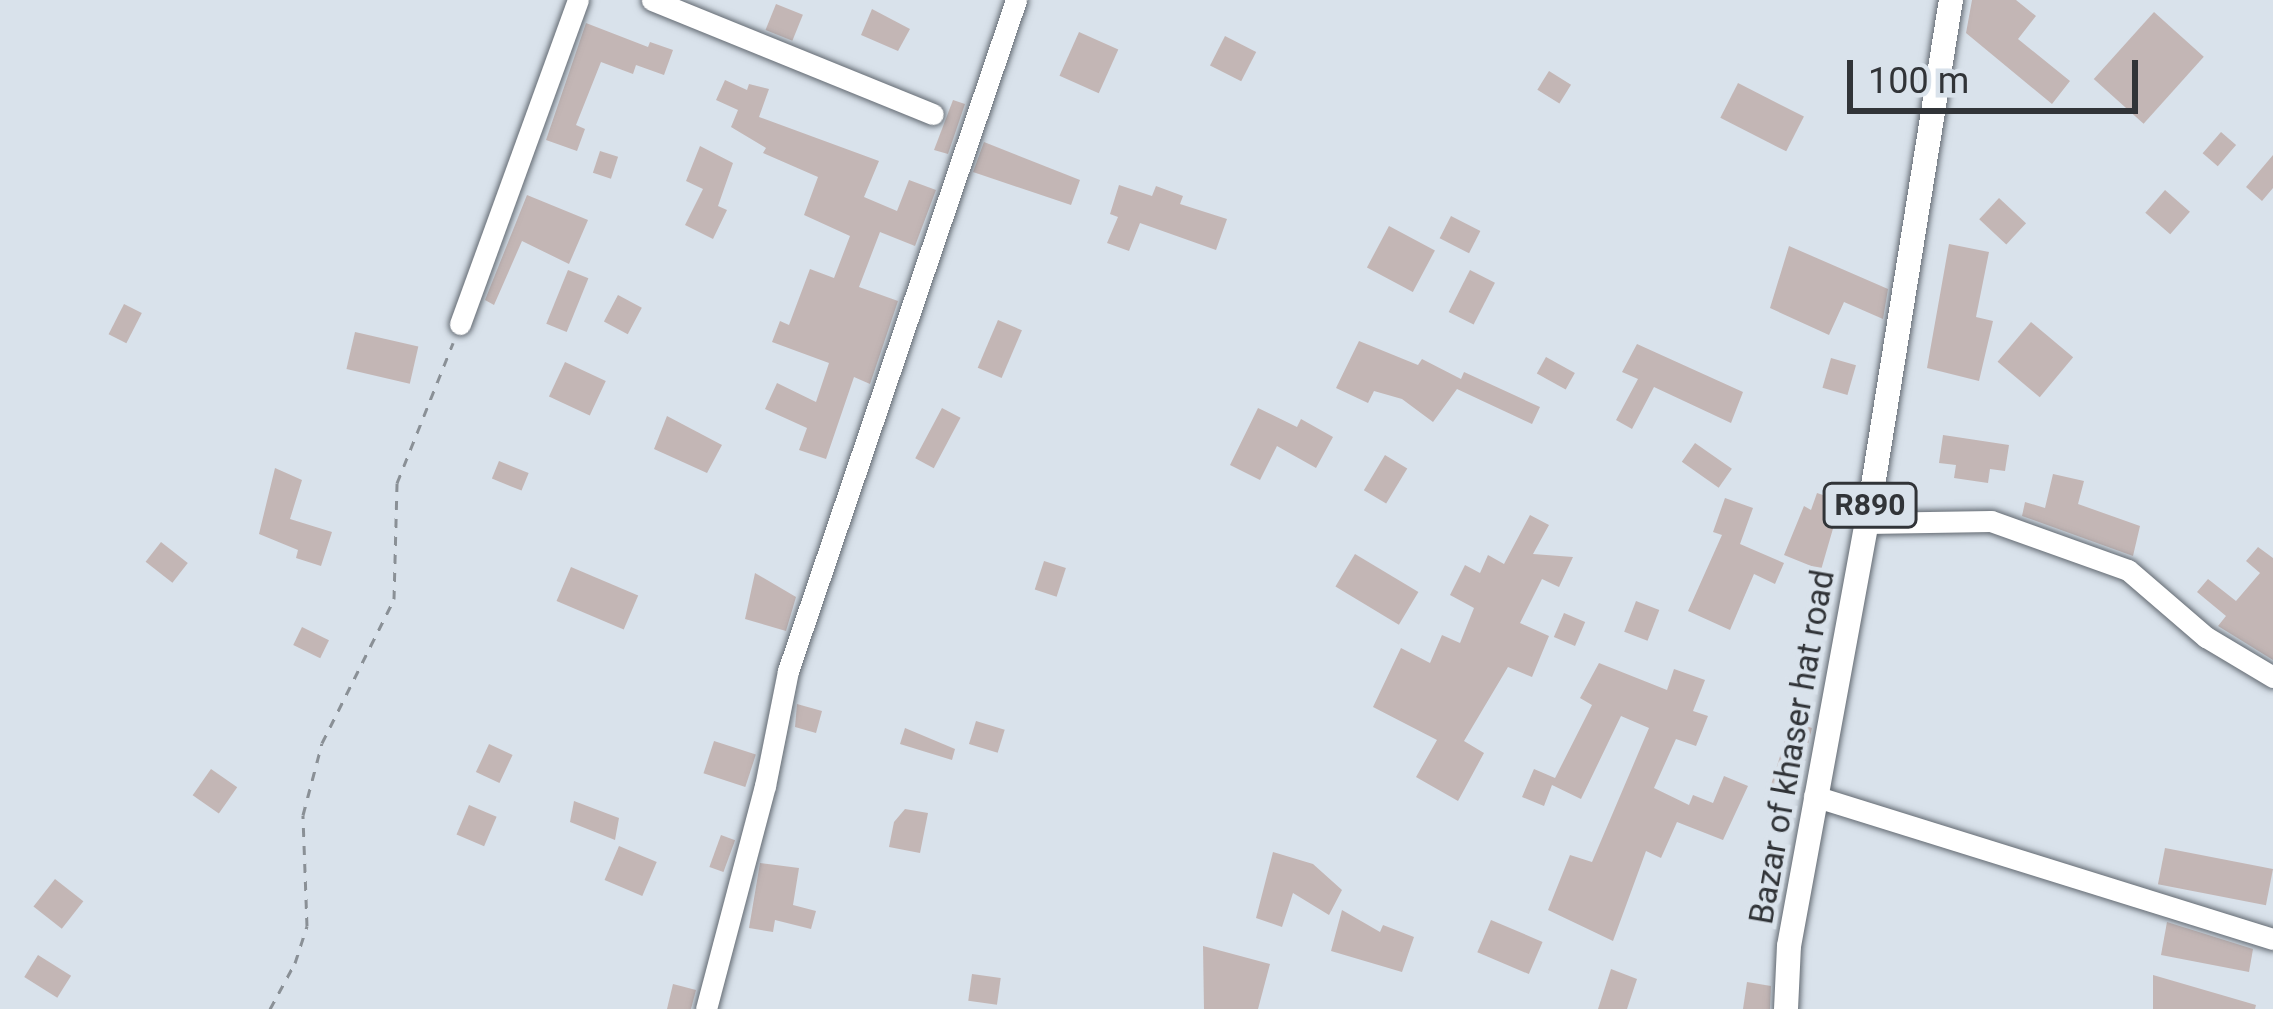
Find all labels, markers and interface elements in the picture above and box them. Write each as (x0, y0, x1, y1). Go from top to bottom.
scale bar (1853, 36, 2144, 110)
text: 100 m (1868, 60, 1969, 102)
road number: R890 (1822, 481, 1918, 529)
street label: Bazar of khaser hat road (1741, 567, 1843, 927)

